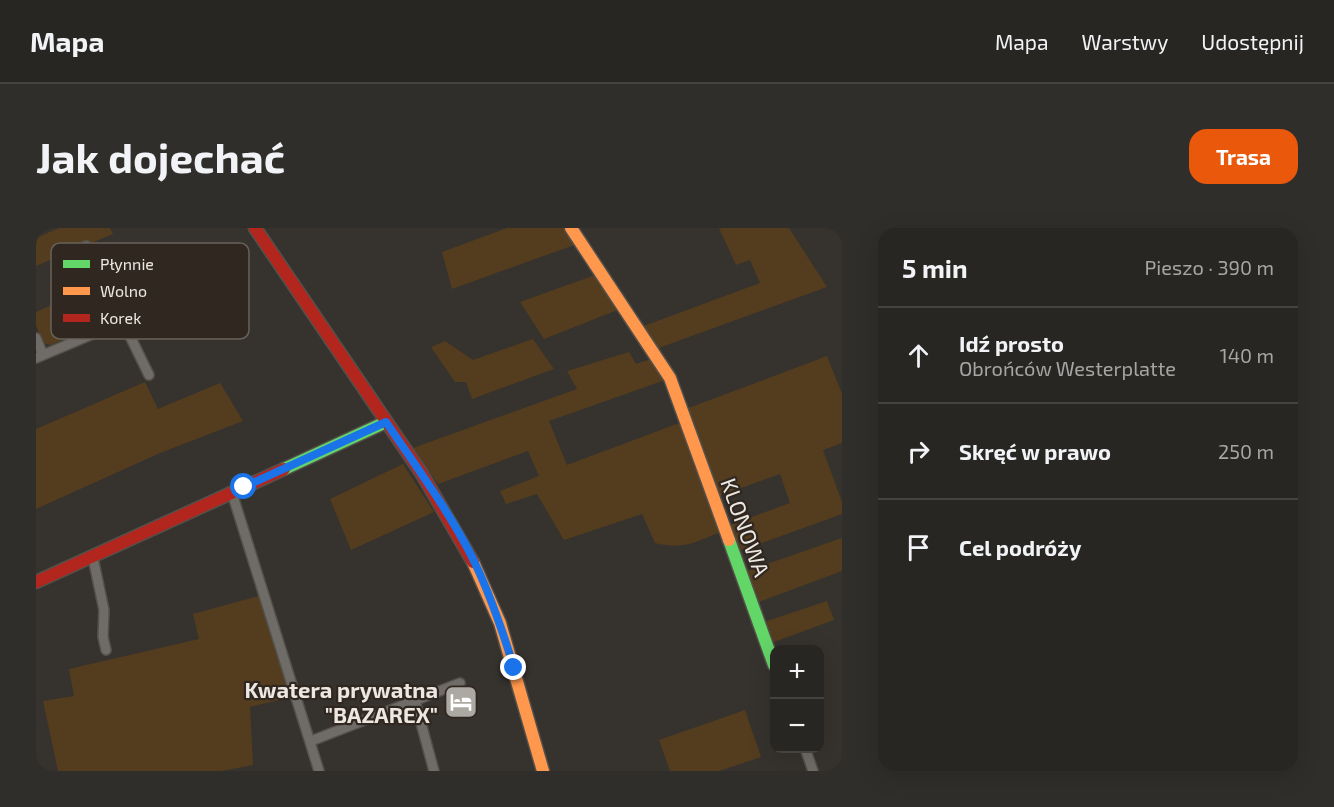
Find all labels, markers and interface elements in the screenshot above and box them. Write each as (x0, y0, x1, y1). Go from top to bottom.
text: Mapa (30, 24, 104, 58)
text: Mapa (995, 29, 1049, 54)
text: Warstwy (1082, 29, 1168, 54)
text: Udostępnij (1201, 29, 1304, 54)
button: Trasa (1189, 129, 1298, 184)
text: Jak dojechać (36, 131, 285, 181)
legend (51, 243, 249, 339)
text: 5 min (902, 252, 968, 283)
text: Płynnie (100, 254, 154, 273)
text: Pieszo · 390 m (1145, 255, 1274, 279)
text: Wolno (100, 281, 147, 300)
text: Korek (100, 308, 141, 327)
text: Idź prosto (959, 330, 1064, 356)
icon: ahead (902, 339, 935, 372)
text: 140 m (1220, 343, 1274, 367)
text: Obrońców Westerplatte (959, 356, 1176, 380)
icon: right (902, 435, 935, 468)
text: Skręć w prawo (959, 438, 1111, 464)
text: 250 m (1218, 439, 1274, 463)
route start (230, 473, 256, 499)
street label: KLONOWA (716, 474, 776, 580)
icon: arrive (902, 531, 935, 564)
text: Cel podróży (959, 534, 1081, 560)
map controls (770, 645, 824, 753)
button: + (770, 645, 824, 699)
route end (500, 654, 526, 680)
place label: Kwatera prywatna "BAZAREX" (244, 676, 438, 727)
hotel icon: Kwatera prywatna "BAZAREX" (443, 684, 479, 720)
button: − (770, 699, 824, 753)

